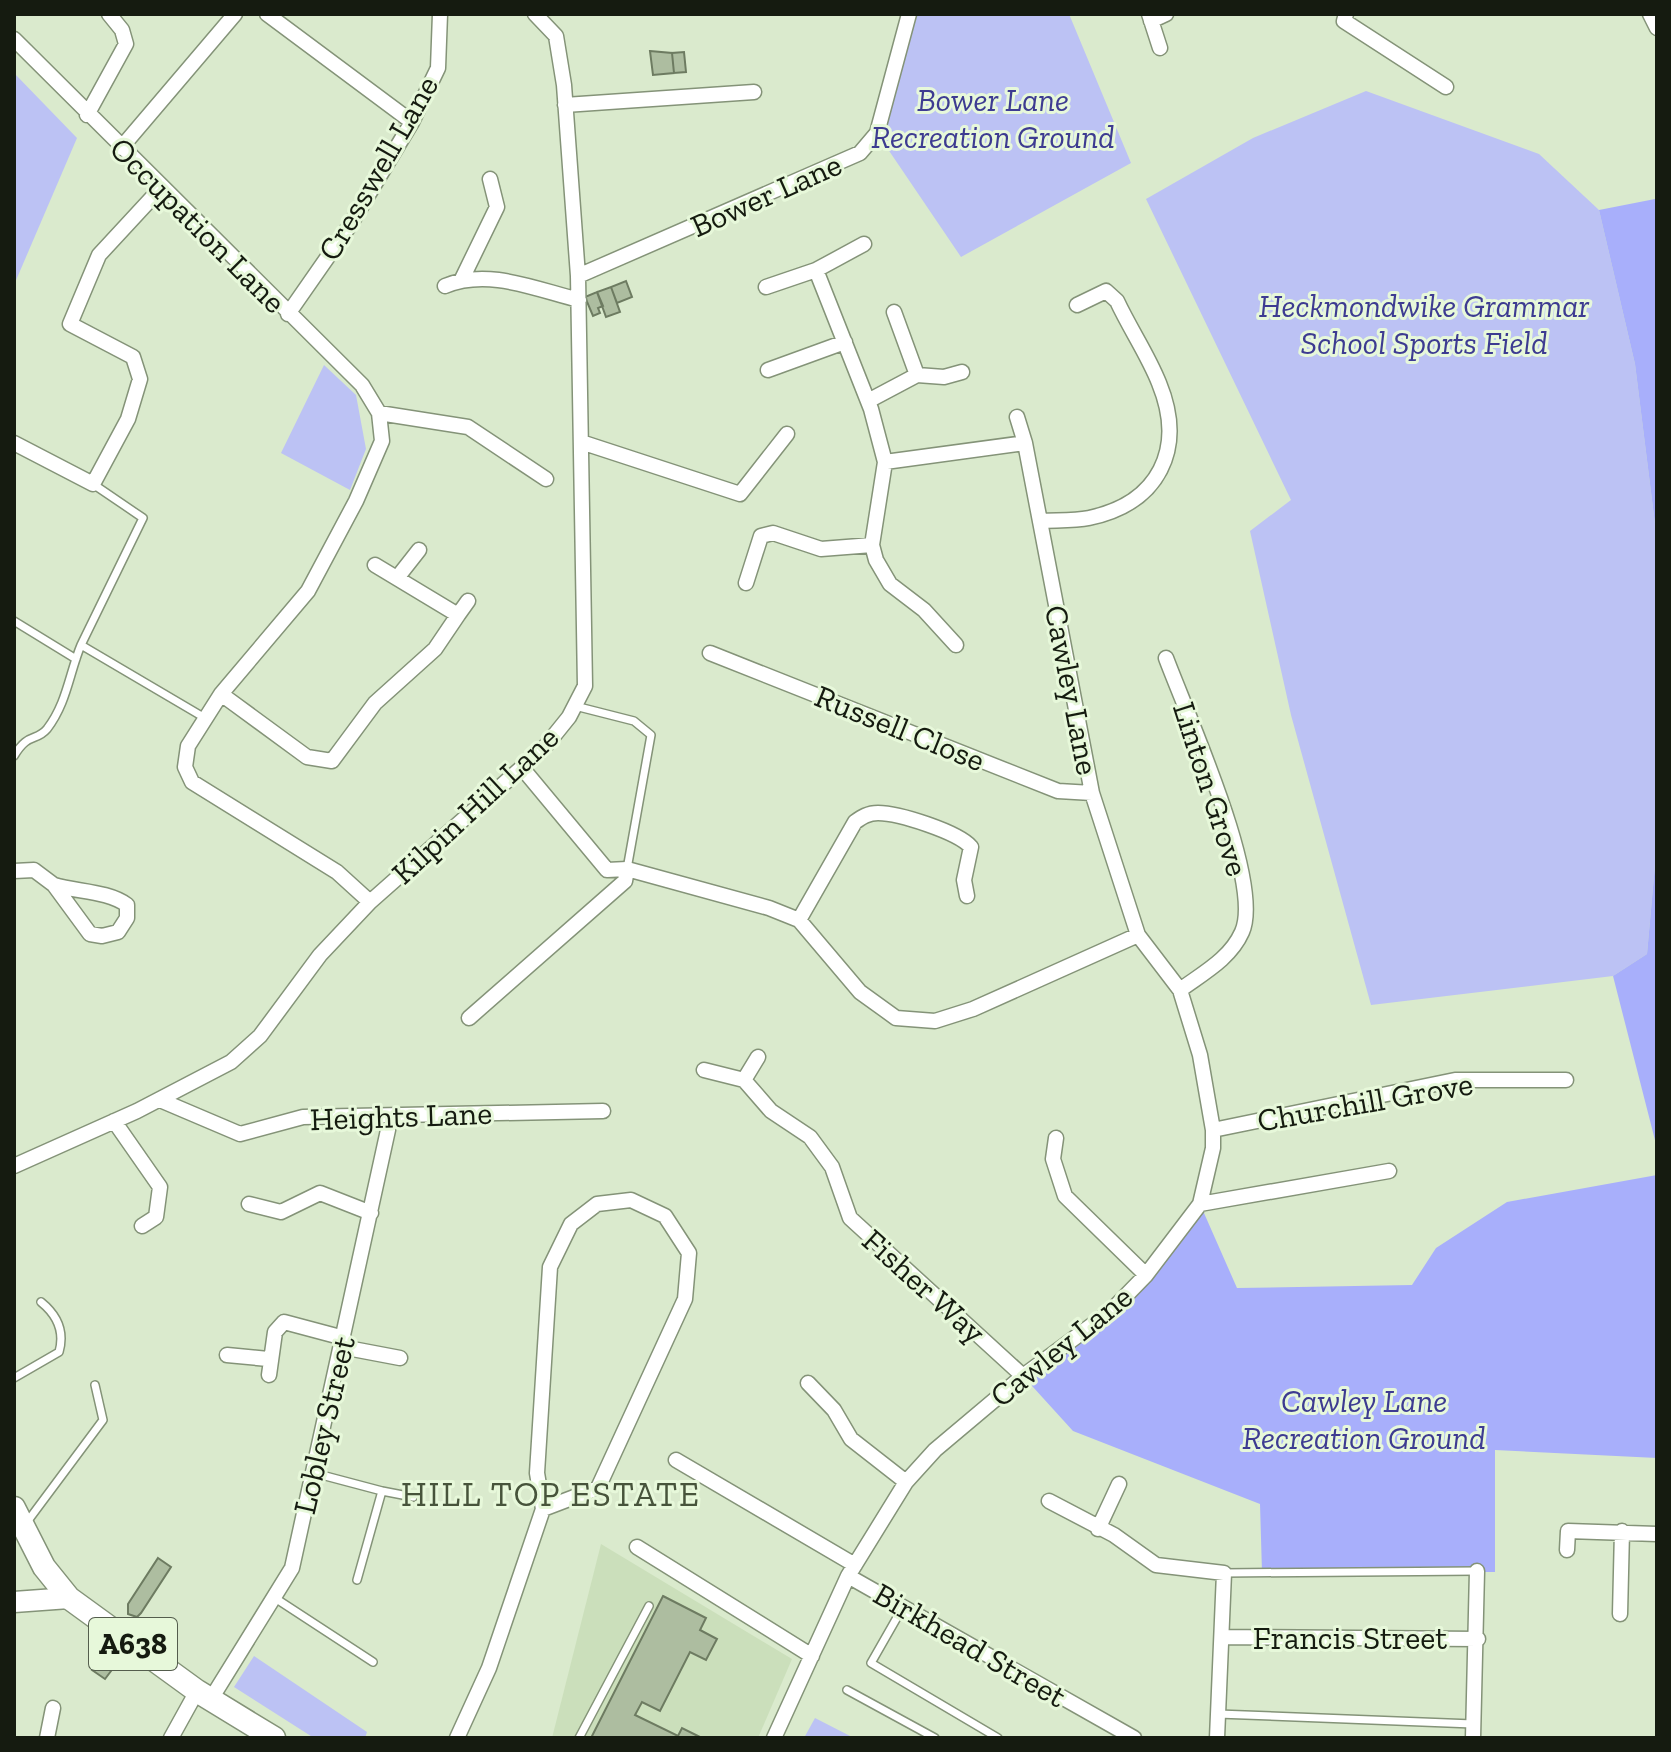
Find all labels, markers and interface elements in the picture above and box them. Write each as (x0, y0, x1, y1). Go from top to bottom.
street label: Cresswell Lane (310, 69, 446, 267)
park label: Bower Lane Recreation Ground (871, 81, 1115, 156)
street label: Occupation Lane (102, 129, 294, 321)
street label: Bower Lane (685, 145, 847, 245)
park label: Heckmondwike Grammar School Sports Field (1259, 287, 1590, 362)
street label: Cawley Lane (1037, 602, 1107, 778)
street label: Russell Close (810, 677, 990, 779)
street label: Linton Grove (1165, 697, 1257, 881)
street label: Kilpin Hill Lane (384, 718, 566, 892)
street label: Churchill Grove (1254, 1064, 1476, 1140)
street label: Heights Lane (309, 1094, 493, 1138)
street label: Fisher Way (855, 1221, 994, 1352)
street label: Cawley Lane (982, 1277, 1140, 1415)
street label: Lobley Street (285, 1332, 363, 1518)
park label: Cawley Lane Recreation Ground (1242, 1382, 1486, 1457)
district label: HILL TOP ESTATE (401, 1474, 701, 1515)
street label: Birkhead Street (867, 1575, 1073, 1715)
road number: A638 (89, 1618, 177, 1670)
street label: Francis Street (1253, 1619, 1447, 1657)

